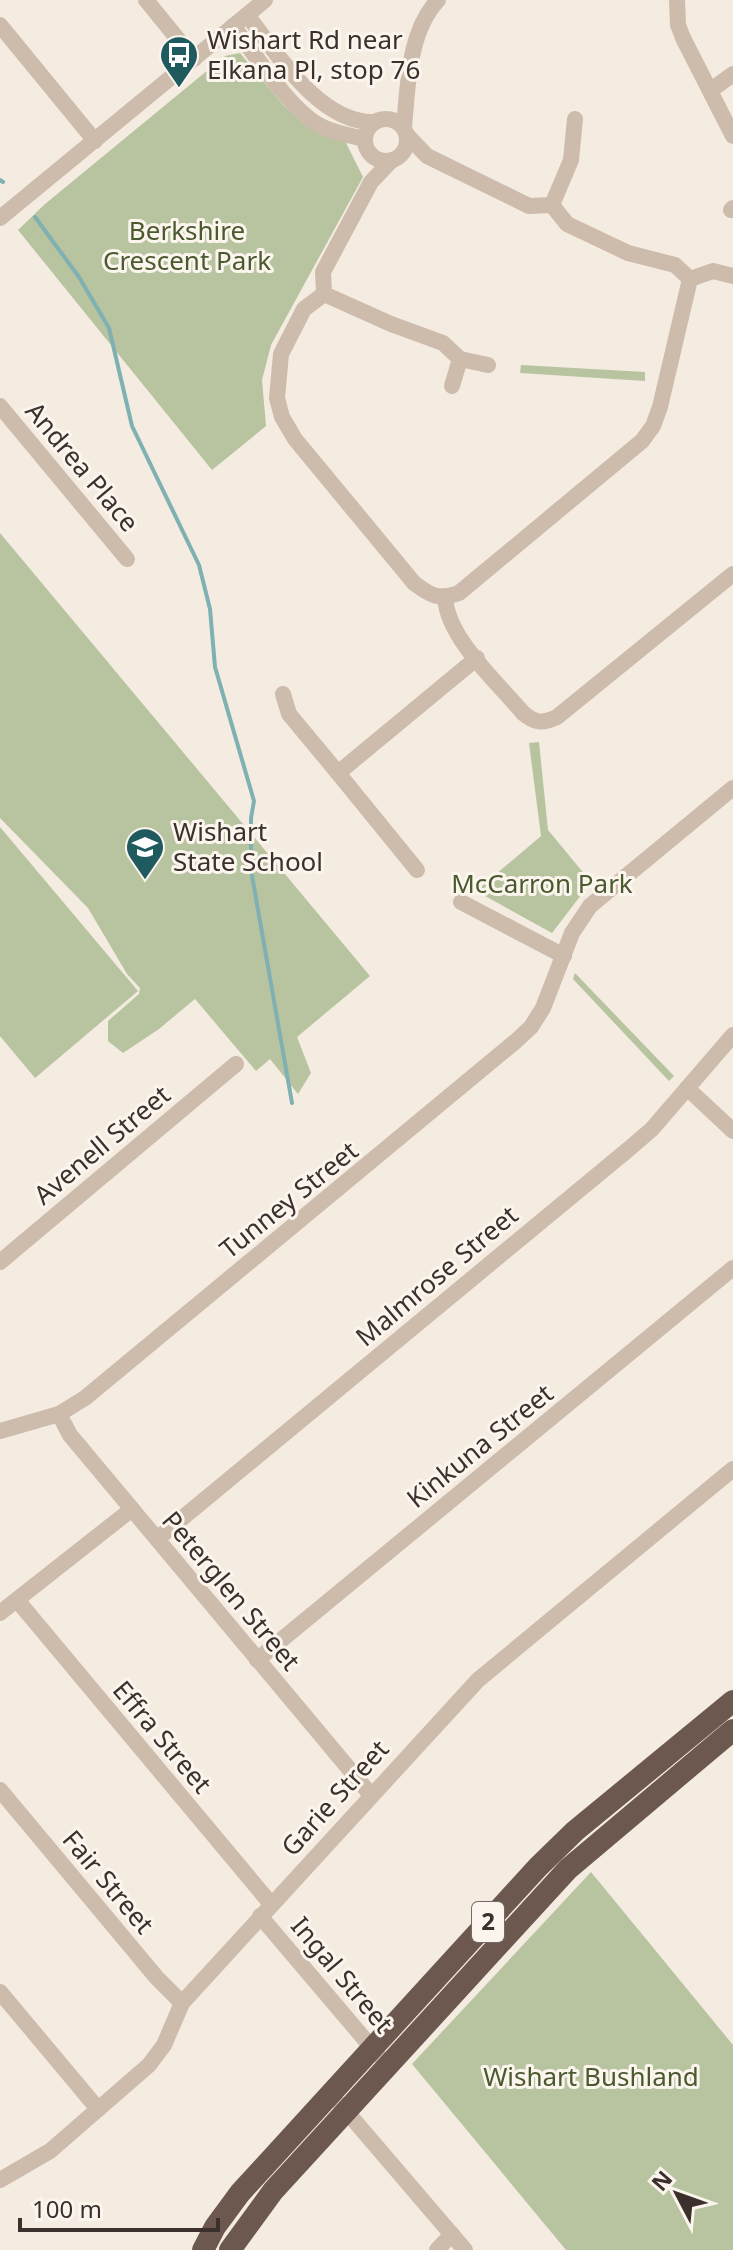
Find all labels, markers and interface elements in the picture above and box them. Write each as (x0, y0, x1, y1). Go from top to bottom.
place label: Wishart Rd near Elkana Pl, stop 76 (207, 21, 420, 87)
bus stop icon: Wishart Rd near Elkana Pl, stop 76 (158, 34, 200, 89)
park label: Berkshire Crescent Park (103, 212, 271, 278)
street label: Andrea Place (18, 394, 148, 539)
place label: Wishart State School (173, 813, 323, 879)
school or university icon: Wishart State School (124, 826, 166, 881)
park label: McCarron Park (451, 865, 633, 901)
street label: Avenell Street (25, 1076, 177, 1212)
street label: Tunney Street (212, 1132, 365, 1266)
street label: Malmrose Street (348, 1197, 525, 1354)
street label: Kinkuna Street (399, 1375, 560, 1515)
street label: Peterglen Street (154, 1503, 309, 1678)
street label: Effra Street (105, 1672, 220, 1800)
street label: Garie Street (272, 1731, 396, 1863)
street label: Fair Street (55, 1822, 163, 1941)
road number: 2 (472, 1902, 504, 1942)
street label: Ingal Street (283, 1909, 402, 2040)
park label: Wishart Bushland (483, 2058, 699, 2094)
north arrow (637, 2154, 717, 2234)
text: N (644, 2164, 678, 2197)
scale bar (20, 2182, 218, 2232)
text: 100 m (32, 2192, 102, 2225)

